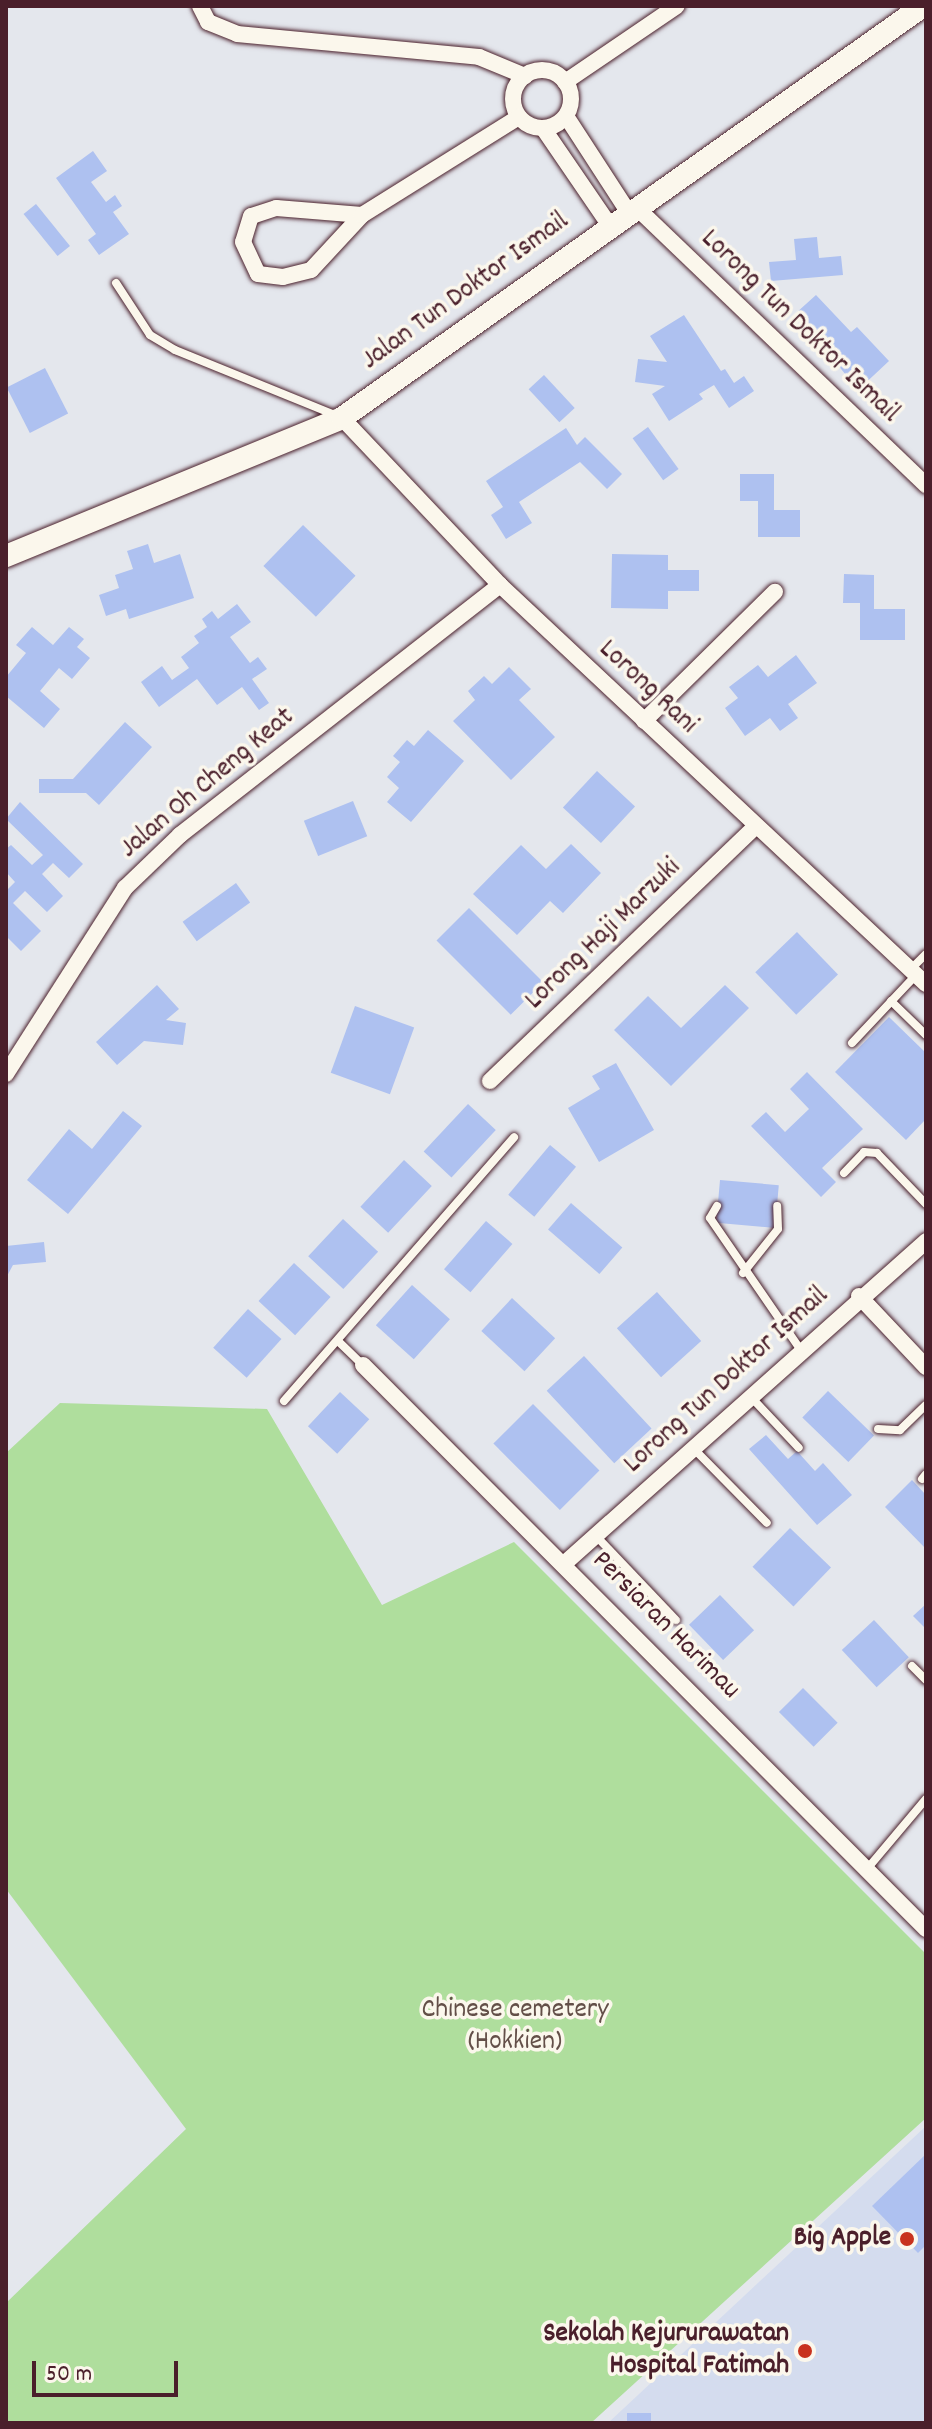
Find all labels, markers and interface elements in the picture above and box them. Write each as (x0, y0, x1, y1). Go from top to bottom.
street label: Jalan Tun Doktor Ismail (356, 206, 576, 378)
street label: Lorong Tun Doktor Ismail (693, 223, 905, 431)
street label: Lorong Rani (590, 634, 704, 742)
street label: Jalan Oh Cheng Keat (114, 701, 302, 867)
street label: Lorong Haji Marzuki (519, 852, 689, 1018)
street label: Lorong Tun Doktor Ismail (618, 1280, 836, 1482)
street label: Persiaran Harimau (584, 1545, 746, 1707)
park label: Chinese cemetery (Hokkien) (421, 1994, 609, 2060)
place label: Big Apple (794, 2222, 891, 2256)
marker: Big Apple (898, 2230, 916, 2248)
place label: Sekolah Kejururawatan Hospital Fatimah (543, 2318, 789, 2384)
marker: Sekolah Kejururawatan Hospital Fatimah (796, 2342, 814, 2360)
scale bar (36, 2345, 182, 2395)
text: 50 m (46, 2358, 92, 2392)

